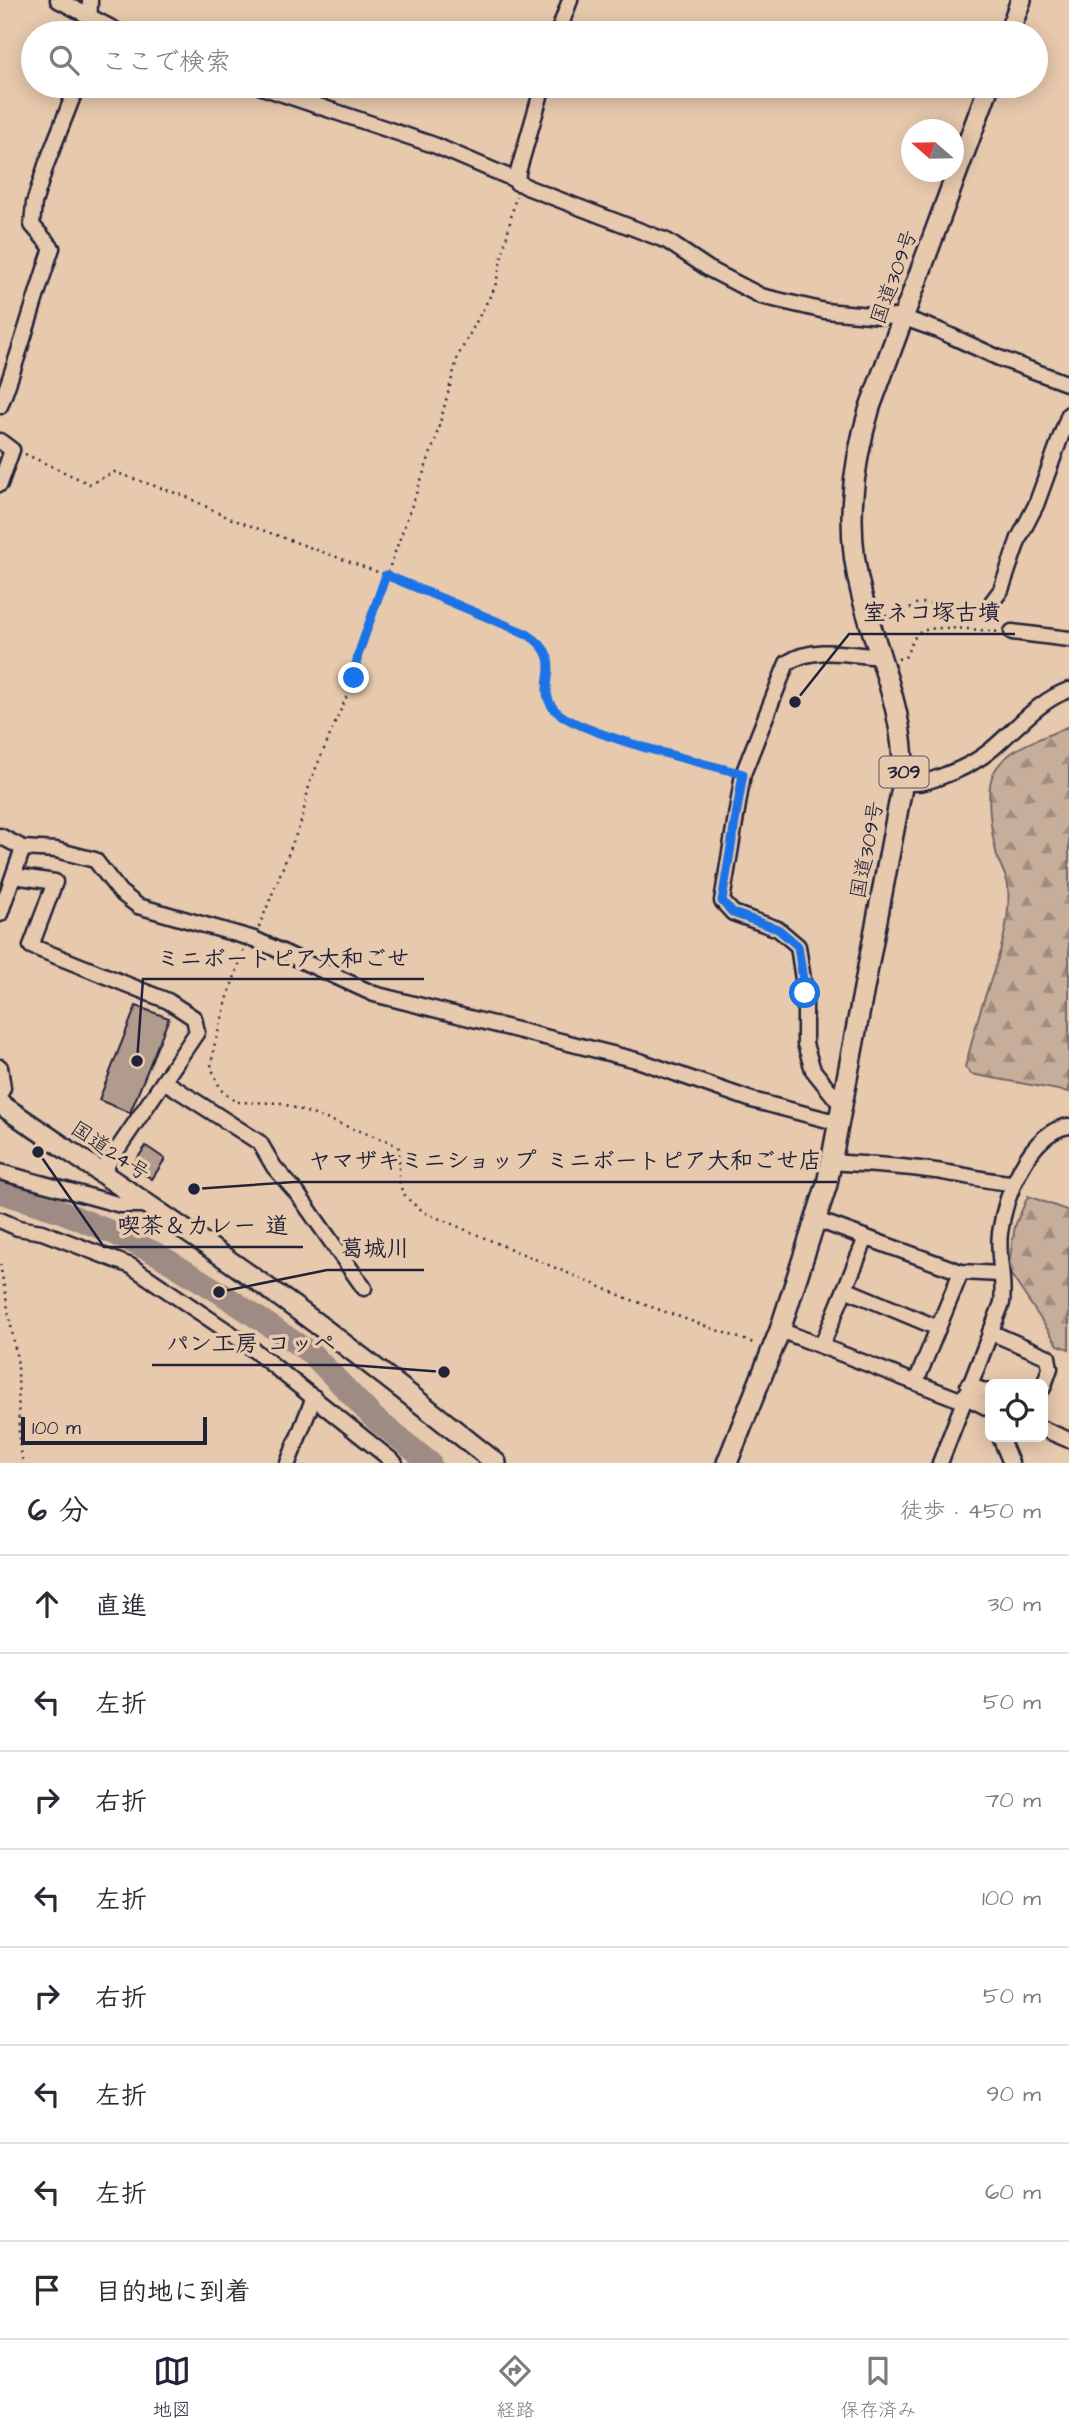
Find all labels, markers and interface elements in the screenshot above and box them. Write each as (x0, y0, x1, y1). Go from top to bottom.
search box (21, 21, 1048, 98)
icon: search (45, 41, 83, 79)
text: ここで検索 (101, 44, 231, 80)
north arrow (901, 119, 964, 182)
street label: 国道309号 (863, 226, 925, 328)
callout: 室ネコ塚古墳 (849, 590, 1015, 634)
text: 室ネコ塚古墳 (863, 597, 1001, 629)
route end (338, 662, 369, 693)
road number: 309 (880, 757, 928, 788)
street label: 国道309号 (843, 799, 891, 901)
callout: ミニボートピア大和ごせ (143, 935, 424, 979)
text: ミニボートピア大和ごせ (157, 943, 410, 975)
route start (789, 977, 820, 1008)
street label: 国道24号 (65, 1114, 155, 1188)
callout: ヤマザキミニショップ ミニボートピア大和ごせ店 (294, 1138, 837, 1182)
text: ヤマザキミニショップ ミニボートピア大和ごせ店 (308, 1145, 822, 1177)
callout: 喫茶＆カレー 道 (104, 1203, 303, 1247)
text: 喫茶＆カレー 道 (117, 1210, 289, 1242)
callout: 葛城川 (327, 1226, 424, 1270)
text: 葛城川 (341, 1233, 410, 1265)
callout: パン工房 コッペ (152, 1321, 350, 1365)
text: パン工房 コッペ (166, 1328, 336, 1360)
map controls (985, 1379, 1048, 1442)
button: locate (985, 1379, 1048, 1442)
scale bar (21, 1414, 206, 1446)
text: 100 m (32, 1415, 81, 1442)
text: 6 分 (28, 1490, 89, 1532)
text: 徒歩 · 450 m (900, 1495, 1041, 1527)
icon: ahead (28, 1585, 66, 1623)
text: 直進 (95, 1588, 147, 1624)
text: 30 m (988, 1588, 1041, 1620)
icon: left (28, 1683, 66, 1721)
text: 左折 (95, 1686, 147, 1722)
text: 50 m (983, 1686, 1041, 1718)
icon: right (28, 1781, 66, 1819)
text: 右折 (95, 1784, 147, 1820)
text: 70 m (985, 1784, 1041, 1816)
icon: left (28, 1879, 66, 1917)
text: 左折 (95, 1882, 147, 1918)
text: 100 m (982, 1882, 1041, 1914)
icon: right (28, 1977, 66, 2015)
text: 右折 (95, 1980, 147, 2016)
text: 50 m (983, 1980, 1041, 2012)
icon: left (28, 2075, 66, 2113)
text: 左折 (95, 2078, 147, 2114)
text: 90 m (986, 2078, 1041, 2110)
icon: left (28, 2173, 66, 2211)
text: 左折 (95, 2176, 147, 2212)
text: 60 m (985, 2176, 1041, 2208)
icon: arrive (28, 2271, 66, 2309)
text: 目的地に到着 (95, 2274, 251, 2310)
tab: 地図 (153, 2352, 191, 2424)
tab: 経路 (496, 2352, 534, 2424)
tab: 保存済み (840, 2352, 916, 2424)

